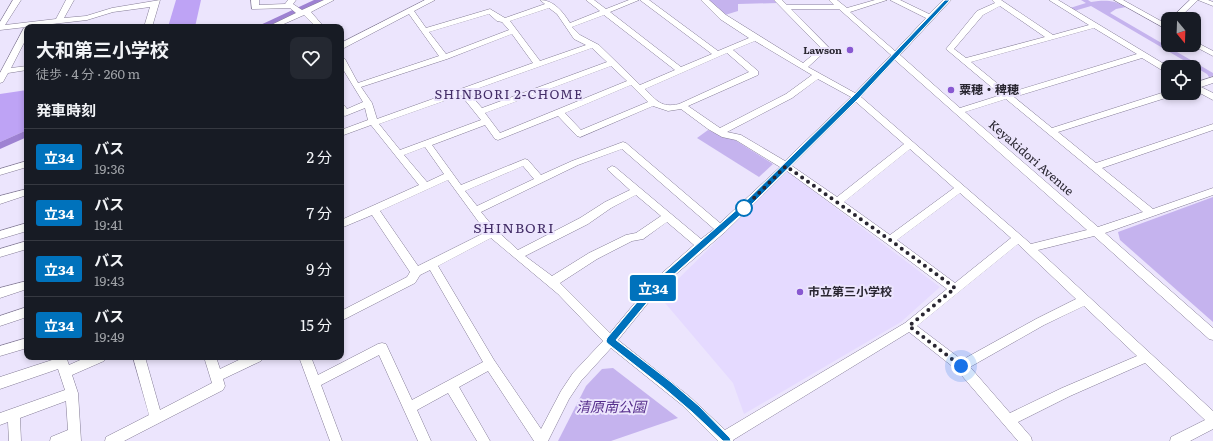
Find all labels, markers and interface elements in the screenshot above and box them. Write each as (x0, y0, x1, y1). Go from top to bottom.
north arrow (1161, 12, 1201, 52)
map controls (1161, 12, 1201, 100)
text: 大和第三小学校 (36, 35, 169, 63)
button: heart (290, 37, 332, 79)
place label: Lawson (803, 42, 842, 57)
marker: Lawson (845, 45, 855, 55)
button: locate (1161, 60, 1201, 100)
text: 徒歩 · 4 分 · 260 m (36, 64, 140, 83)
place label: 粟穂・稗穂 (959, 80, 1019, 98)
district label: SHINBORI 2-CHOME (435, 84, 583, 103)
marker: 粟穂・稗穂 (946, 85, 956, 95)
text: 発車時刻 (36, 98, 96, 121)
street label: Keyakidori Avenue (985, 115, 1078, 199)
text: バス (94, 136, 124, 159)
text: 2 分 (306, 145, 332, 168)
text: 立34 (44, 147, 74, 167)
text: 19:36 (94, 159, 125, 178)
text: バス (94, 192, 124, 215)
unlabelled marker (735, 199, 753, 217)
text: 7 分 (306, 201, 332, 224)
text: 立34 (44, 203, 74, 223)
text: 19:41 (94, 215, 123, 234)
district label: SHINBORI (473, 217, 555, 237)
text: バス (94, 248, 124, 271)
text: 9 分 (306, 257, 332, 280)
text: 立34 (44, 259, 74, 279)
text: 19:43 (94, 271, 125, 290)
line badge: 立34 (630, 275, 676, 301)
text: 立34 (638, 278, 668, 298)
place label: 市立第三小学校 (808, 282, 892, 300)
marker: 市立第三小学校 (795, 287, 805, 297)
text: バス (94, 304, 124, 327)
text: 15 分 (300, 313, 332, 336)
text: 立34 (44, 315, 74, 335)
text: 19:49 (94, 327, 124, 346)
your location (951, 356, 971, 376)
park label: 清原南公園 (576, 396, 648, 416)

